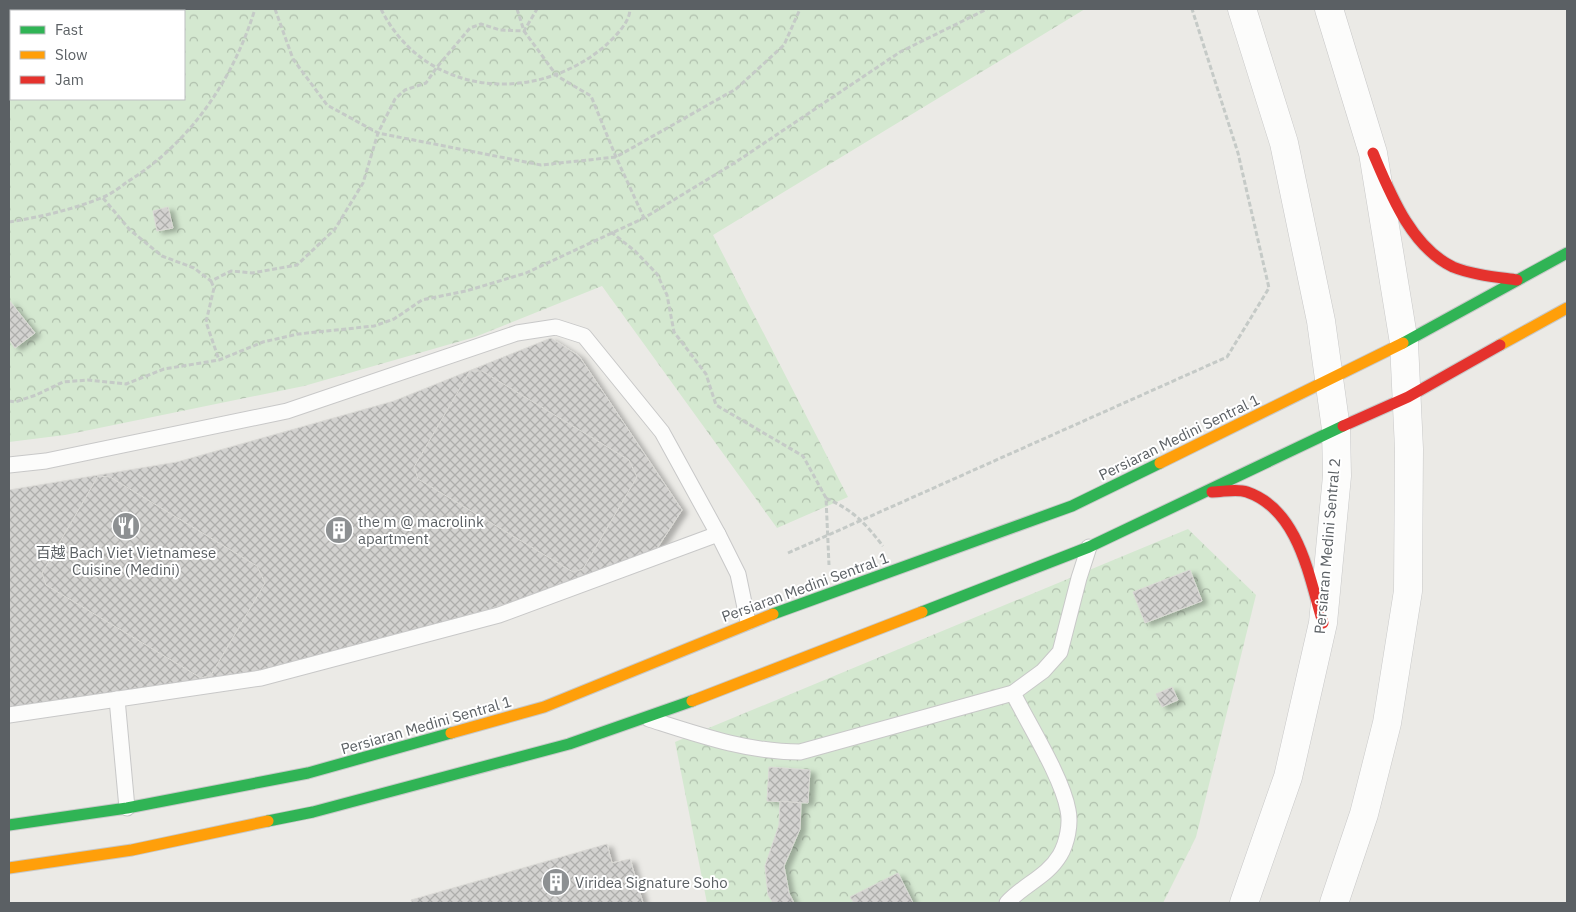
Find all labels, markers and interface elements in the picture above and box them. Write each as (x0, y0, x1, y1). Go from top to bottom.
legend (10, 10, 185, 100)
text: Fast (55, 20, 83, 39)
text: Slow (55, 45, 88, 64)
text: Jam (55, 70, 84, 89)
street label: Persiaran Medini Sentral 1 (1095, 390, 1263, 484)
street label: Persiaran Medini Sentral 2 (1310, 457, 1344, 635)
restaurant icon: 百越 Bach Viet Vietnamese Cuisine (Medini) (111, 511, 141, 541)
place label: the m @ macrolink apartment (358, 512, 484, 548)
building icon: the m @ macrolink apartment (324, 515, 354, 545)
place label: 百越 Bach Viet Vietnamese Cuisine (Medini) (36, 543, 216, 579)
street label: Persiaran Medini Sentral 1 (719, 548, 891, 626)
street label: Persiaran Medini Sentral 1 (338, 692, 514, 758)
building icon: Viridea Signature Soho (541, 867, 571, 897)
place label: Viridea Signature Soho (575, 873, 728, 892)

